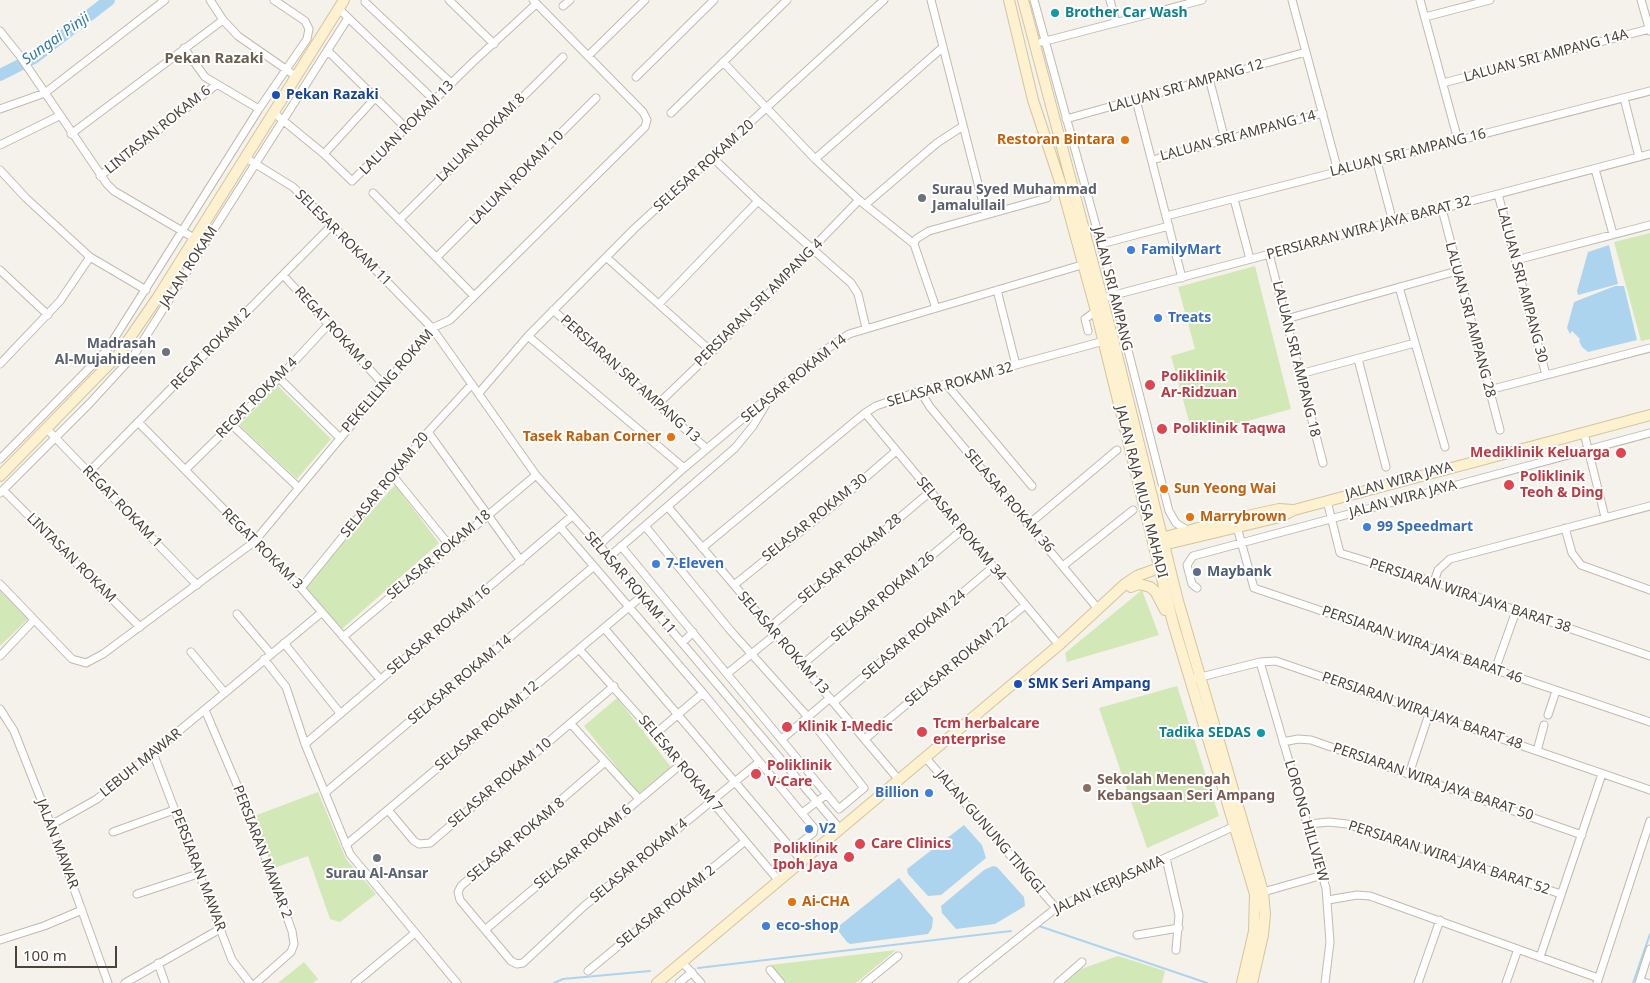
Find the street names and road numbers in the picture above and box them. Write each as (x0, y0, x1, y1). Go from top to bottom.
street label: LALUAN SRI AMPANG 14A (1462, 26, 1630, 86)
street label: LALUAN SRI AMPANG 12 (1107, 56, 1265, 116)
street label: LALUAN ROKAM 13 (356, 77, 458, 179)
street label: LINTASAN ROKAM 6 (102, 82, 214, 178)
street label: LALUAN ROKAM 8 (433, 90, 529, 186)
street label: LALUAN SRI AMPANG 14 (1158, 107, 1318, 165)
street label: SELESAR ROKAM 20 (650, 117, 758, 215)
street label: LALUAN SRI AMPANG 16 (1328, 125, 1488, 181)
street label: LALUAN ROKAM 10 (466, 127, 568, 229)
street label: SELESAR ROKAM 11 (291, 186, 395, 290)
street label: PERSIARAN WIRA JAYA BARAT 32 (1265, 193, 1473, 263)
street label: LALUAN SRI AMPANG 30 (1493, 205, 1551, 365)
street label: JALAN ROKAM (157, 223, 221, 311)
street label: JALAN SRI AMPANG (1088, 225, 1136, 353)
street label: PERSIARAN SRI AMPANG 4 (692, 236, 826, 370)
street label: LALUAN SRI AMPANG 28 (1441, 240, 1499, 400)
street label: LALUAN SRI AMPANG 18 (1268, 279, 1324, 439)
street label: REGAT ROKAM 9 (291, 283, 375, 375)
street label: REGAT ROKAM 2 (168, 304, 254, 394)
street label: PERSIARAN SRI AMPANG 13 (557, 312, 703, 446)
street label: PEKELILING ROKAM (339, 326, 437, 436)
street label: SELASAR ROKAM 14 (738, 331, 850, 427)
street label: REGAT ROKAM 4 (213, 354, 301, 442)
street label: SELASAR ROKAM 32 (885, 359, 1015, 411)
street label: JALAN RAJA MUSA MAHADI (1111, 404, 1171, 580)
street label: SELASAR ROKAM 20 (337, 429, 433, 541)
street label: SELASAR ROKAM 36 (961, 446, 1057, 556)
street label: JALAN WIRA JAYA (1344, 459, 1454, 503)
street label: REGAT ROKAM 1 (79, 462, 165, 552)
street label: SELASAR ROKAM 30 (759, 470, 871, 566)
street label: SELASAR ROKAM 34 (913, 474, 1009, 584)
street label: JALAN WIRA JAYA (1348, 477, 1458, 521)
street label: REGAT ROKAM 3 (218, 505, 306, 593)
street label: SELASAR ROKAM 18 (384, 507, 494, 603)
street label: LINTASAN ROKAM (23, 510, 119, 606)
street label: SELASAR ROKAM 28 (795, 511, 905, 607)
street label: SELASAR ROKAM 11 (581, 528, 679, 638)
street label: SELASAR ROKAM 26 (828, 549, 938, 645)
street label: PERSIARAN WIRA JAYA BARAT 38 (1367, 555, 1573, 637)
street label: SELASAR ROKAM 16 (384, 582, 494, 678)
street label: SELASAR ROKAM 24 (859, 587, 969, 683)
street label: SELASAR ROKAM 13 (734, 588, 832, 698)
street label: PERSIARAN WIRA JAYA BARAT 46 (1319, 603, 1525, 687)
street label: SELASAR ROKAM 22 (902, 614, 1012, 710)
street label: SELASAR ROKAM 14 (405, 632, 515, 728)
street label: PERSIARAN WIRA JAYA BARAT 48 (1319, 669, 1525, 753)
street label: SELASAR ROKAM 12 (432, 678, 542, 774)
street label: SELESAR ROKAM 7 (635, 712, 725, 816)
street label: LEBUH MAWAR (97, 725, 185, 801)
street label: SELASAR ROKAM 10 (445, 735, 555, 831)
street label: PERSIARAN WIRA JAYA BARAT 50 (1330, 740, 1536, 824)
street label: LORONG HILLVIEW (1281, 758, 1331, 884)
street label: JALAN GUNUNG TINGGI (932, 767, 1048, 897)
street label: PERSIARAN MAWAR 2 (229, 783, 295, 921)
street label: SELASAR ROKAM 8 (464, 794, 568, 886)
street label: JALAN MAWAR (32, 797, 82, 891)
street label: SELASAR ROKAM 6 (531, 801, 635, 893)
street label: PERSIARAN MAWAR (167, 807, 229, 933)
street label: SELASAR ROKAM 4 (587, 815, 691, 907)
street label: PERSIARAN WIRA JAYA BARAT 52 (1346, 817, 1552, 899)
street label: JALAN KERJASAMA (1051, 852, 1167, 918)
street label: SELASAR ROKAM 2 (613, 862, 719, 952)

